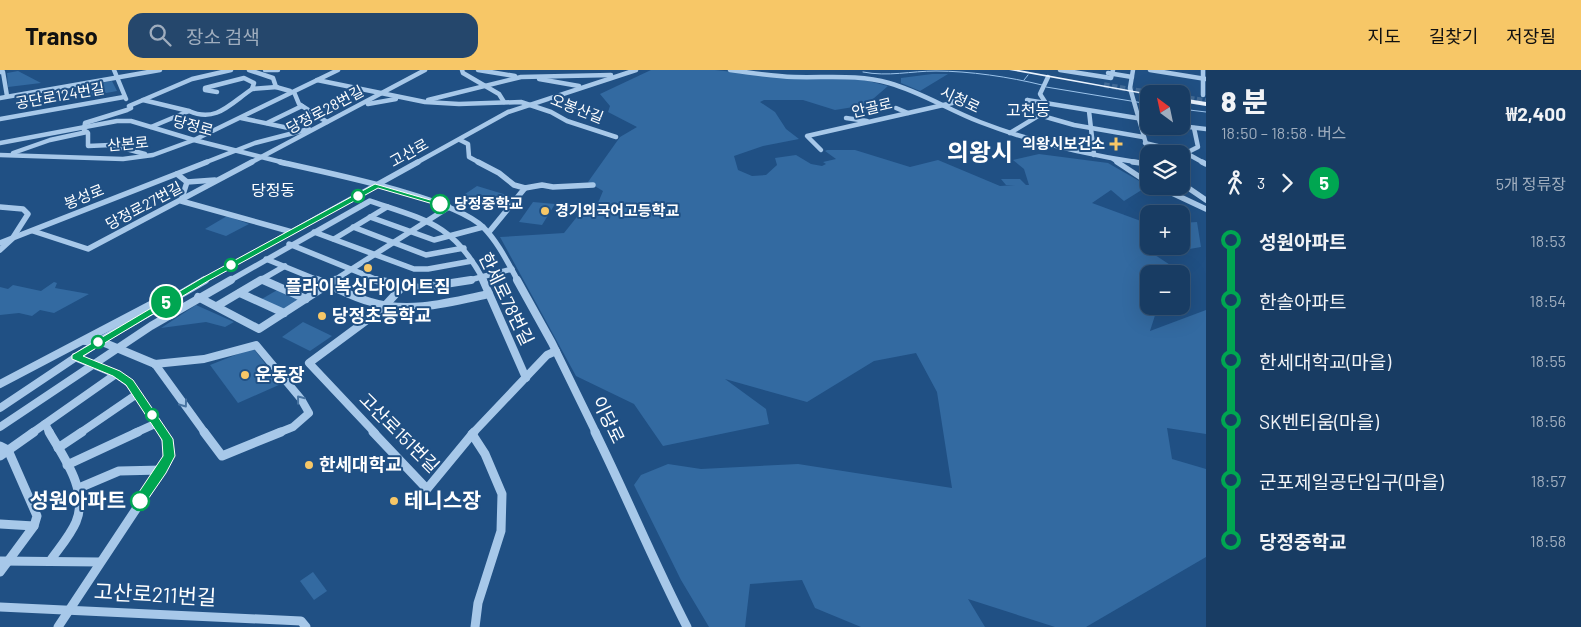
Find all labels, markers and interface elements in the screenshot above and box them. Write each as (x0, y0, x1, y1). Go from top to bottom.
search box (128, 13, 478, 58)
text: Transo (25, 21, 98, 50)
icon: search (146, 21, 174, 49)
text: 장소 검색 (186, 25, 260, 48)
text: 지도 (1368, 25, 1401, 47)
text: 길찾기 (1429, 25, 1478, 47)
text: 저장됨 (1506, 25, 1556, 47)
street label: 공단로124번길 (14, 78, 106, 112)
street label: 당정로28번길 (283, 81, 366, 137)
street label: 시청로 (938, 82, 983, 116)
text: 8 분 (1221, 84, 1268, 118)
north arrow (1140, 85, 1190, 135)
map controls (1140, 85, 1190, 315)
street label: 오봉산길 (548, 90, 606, 126)
street label: 안골로 (850, 94, 894, 120)
district label: 고천동 (1006, 100, 1050, 119)
text: ₩2,400 (1506, 102, 1566, 125)
street label: 당정로 (171, 111, 216, 139)
text: 18:50 – 18:58 · 버스 (1221, 123, 1346, 142)
street label: 산본로 (107, 132, 149, 154)
street label: 고산로 (386, 134, 431, 170)
place label: 의왕시보건소 (1022, 134, 1105, 152)
district label: 의왕시 (947, 137, 1013, 166)
marker: 의왕시보건소 (1109, 137, 1123, 151)
button: layers (1140, 145, 1190, 195)
icon: walk (1221, 169, 1249, 197)
icon: forward (1273, 169, 1301, 197)
text: 5 (1319, 172, 1329, 194)
text: 3 (1257, 173, 1265, 192)
text: 5개 정류장 (1496, 174, 1566, 193)
street label: 당정로27번길 (102, 177, 185, 233)
street label: 봉성로 (61, 180, 106, 212)
district label: 당정동 (251, 180, 295, 199)
unlabelled marker (351, 189, 365, 203)
marker: 당정중학교 (430, 194, 450, 214)
place label: 당정중학교 (454, 194, 523, 212)
place label: 경기외국어고등학교 (555, 201, 679, 219)
marker: 경기외국어고등학교 (539, 205, 551, 217)
button: + (1140, 205, 1190, 255)
text: 성원아파트 (1259, 230, 1346, 253)
text: 18:53 (1530, 231, 1566, 250)
street label: 한세로78번길 (475, 248, 539, 349)
unlabelled marker (224, 258, 238, 272)
marker: 플라이복싱다이어트짐 (362, 262, 374, 274)
button: − (1140, 265, 1190, 315)
place label: 플라이복싱다이어트짐 (285, 275, 451, 297)
line badge: 5 (150, 286, 182, 318)
text: 한솔아파트 (1259, 290, 1346, 313)
text: 5 (161, 291, 171, 313)
text: 18:54 (1530, 291, 1566, 310)
place label: 당정초등학교 (332, 304, 431, 326)
marker: 당정초등학교 (316, 310, 328, 322)
unlabelled marker (91, 335, 105, 349)
text: 한세대학교(마을) (1259, 350, 1391, 373)
text: 18:55 (1530, 351, 1566, 370)
place label: 운동장 (255, 363, 305, 385)
marker: 운동장 (239, 369, 251, 381)
street label: 고산로151번길 (355, 388, 444, 477)
street label: 이당로 (588, 392, 630, 447)
one-way arrow (298, 396, 306, 405)
one-way arrow (178, 398, 187, 408)
unlabelled marker (145, 408, 159, 422)
text: SK벤티움(마을) (1259, 410, 1379, 433)
text: 18:56 (1530, 411, 1566, 430)
place label: 한세대학교 (319, 453, 402, 475)
marker: 한세대학교 (303, 459, 315, 471)
text: 군포제일공단입구(마을) (1259, 470, 1444, 493)
text: 18:57 (1531, 471, 1566, 490)
place label: 성원아파트 (29, 487, 126, 512)
place label: 테니스장 (404, 487, 481, 512)
marker: 성원아파트 (130, 491, 150, 511)
marker: 테니스장 (388, 495, 400, 507)
text: 당정중학교 (1259, 530, 1346, 553)
text: 18:58 (1530, 531, 1566, 550)
street label: 고산로211번길 (93, 578, 217, 609)

